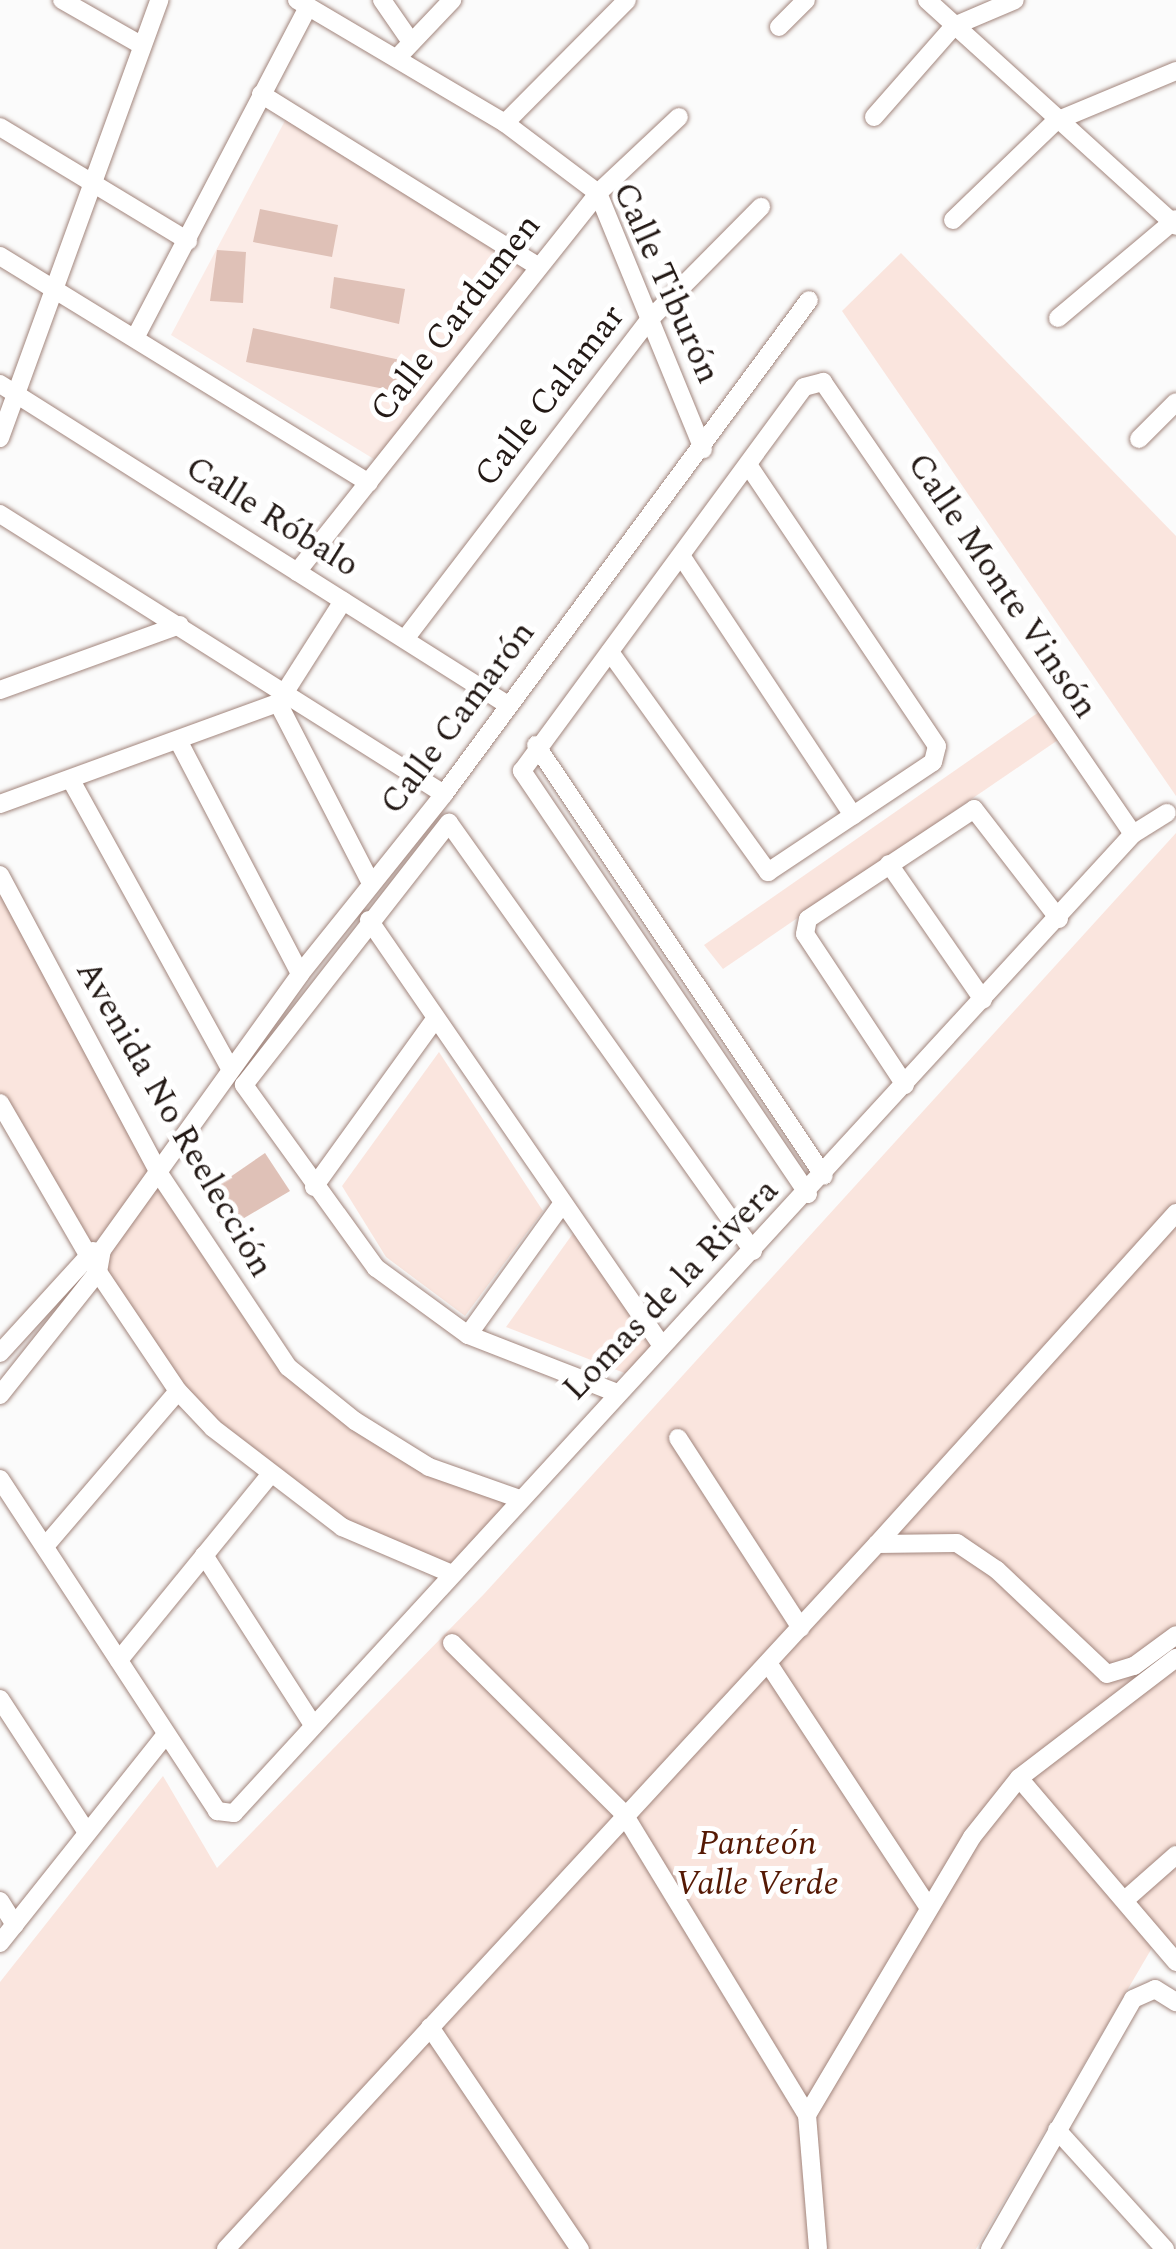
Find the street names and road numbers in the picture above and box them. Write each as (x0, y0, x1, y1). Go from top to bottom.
street label: Calle Tiburón (603, 176, 729, 390)
street label: Calle Cardumen (362, 206, 550, 430)
street label: Calle Calamar (466, 297, 634, 495)
street label: Calle Monte Vinsón (898, 445, 1106, 727)
street label: Calle Róbalo (178, 447, 366, 587)
street label: Calle Camarón (372, 613, 544, 823)
street label: Avenida No Reelección (66, 953, 282, 1285)
street label: Lomas de la Rivera (554, 1170, 788, 1410)

